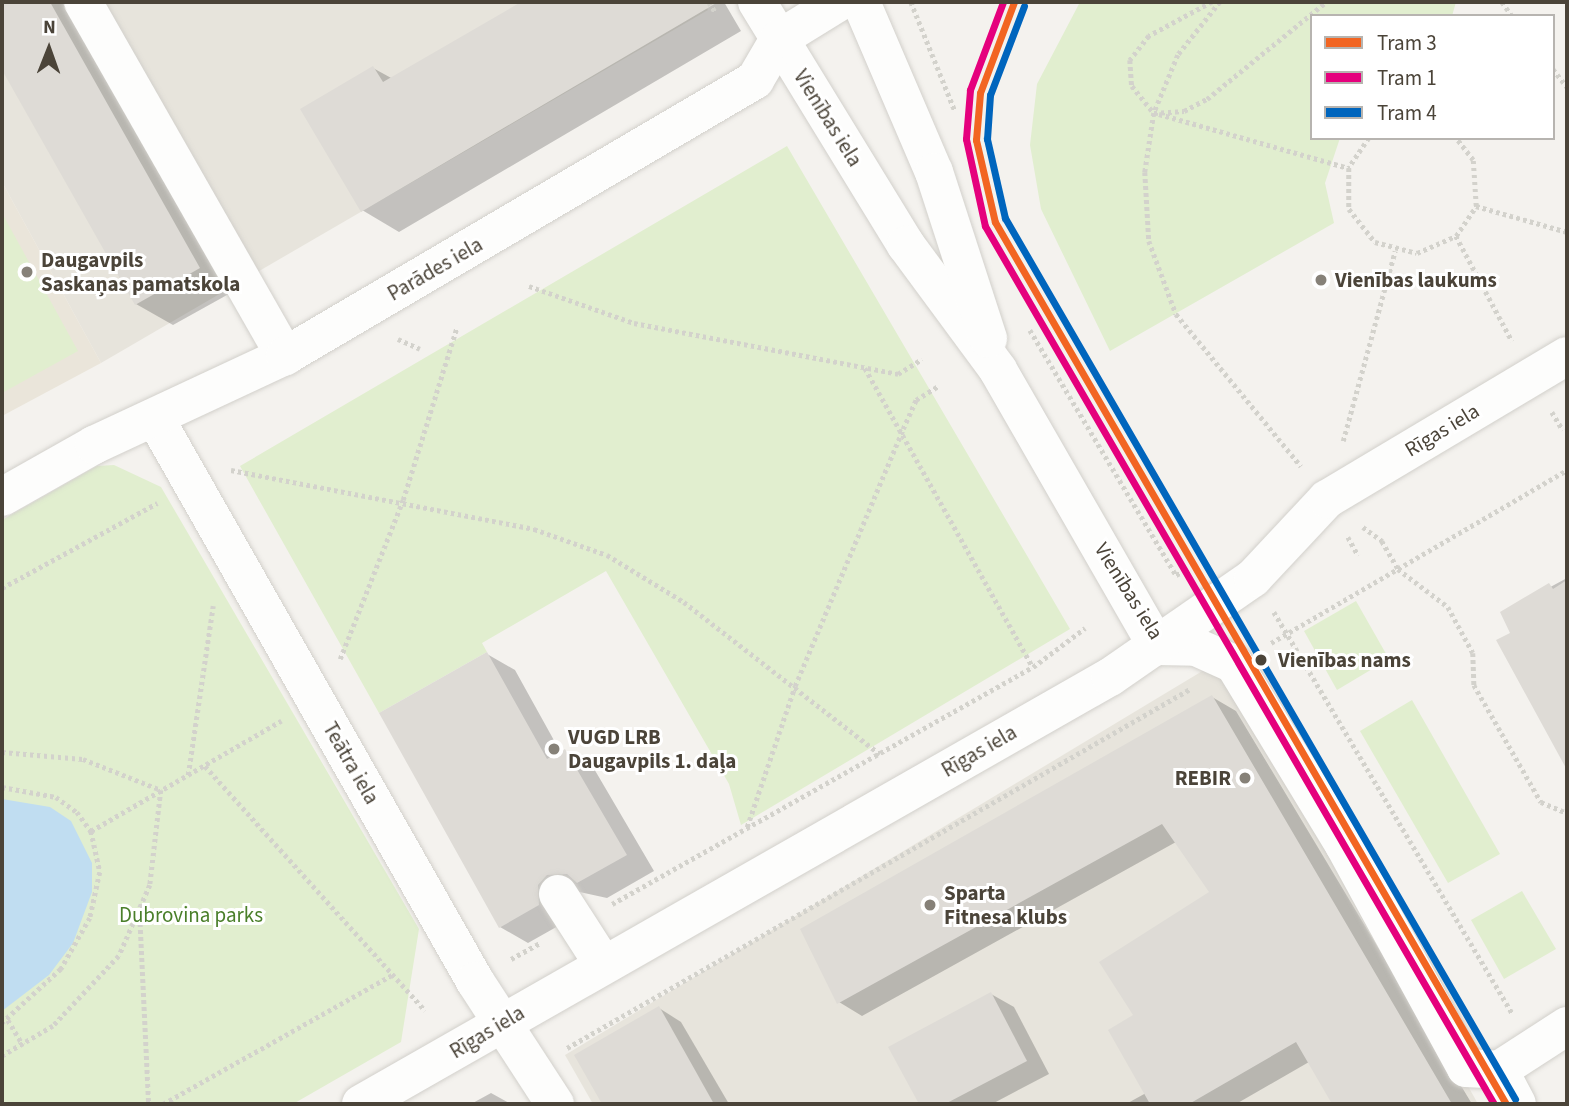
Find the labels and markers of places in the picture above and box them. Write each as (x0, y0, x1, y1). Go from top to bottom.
place label: Daugavpils Saskaņas pamatskola (41, 247, 240, 297)
marker: Daugavpils Saskaņas pamatskola (19, 264, 35, 280)
place label: Vienības laukums (1335, 267, 1497, 293)
marker: Vienības laukums (1313, 272, 1329, 288)
place label: Vienības nams (1278, 647, 1411, 673)
marker: Vienības nams (1250, 649, 1272, 671)
place label: VUGD LRB Daugavpils 1. daļa (568, 724, 736, 774)
marker: VUGD LRB Daugavpils 1. daļa (546, 741, 562, 757)
place label: REBIR (1175, 765, 1231, 791)
marker: REBIR (1237, 770, 1253, 786)
place label: Sparta Fitnesa klubs (944, 880, 1067, 930)
marker: Sparta Fitnesa klubs (922, 897, 938, 913)

